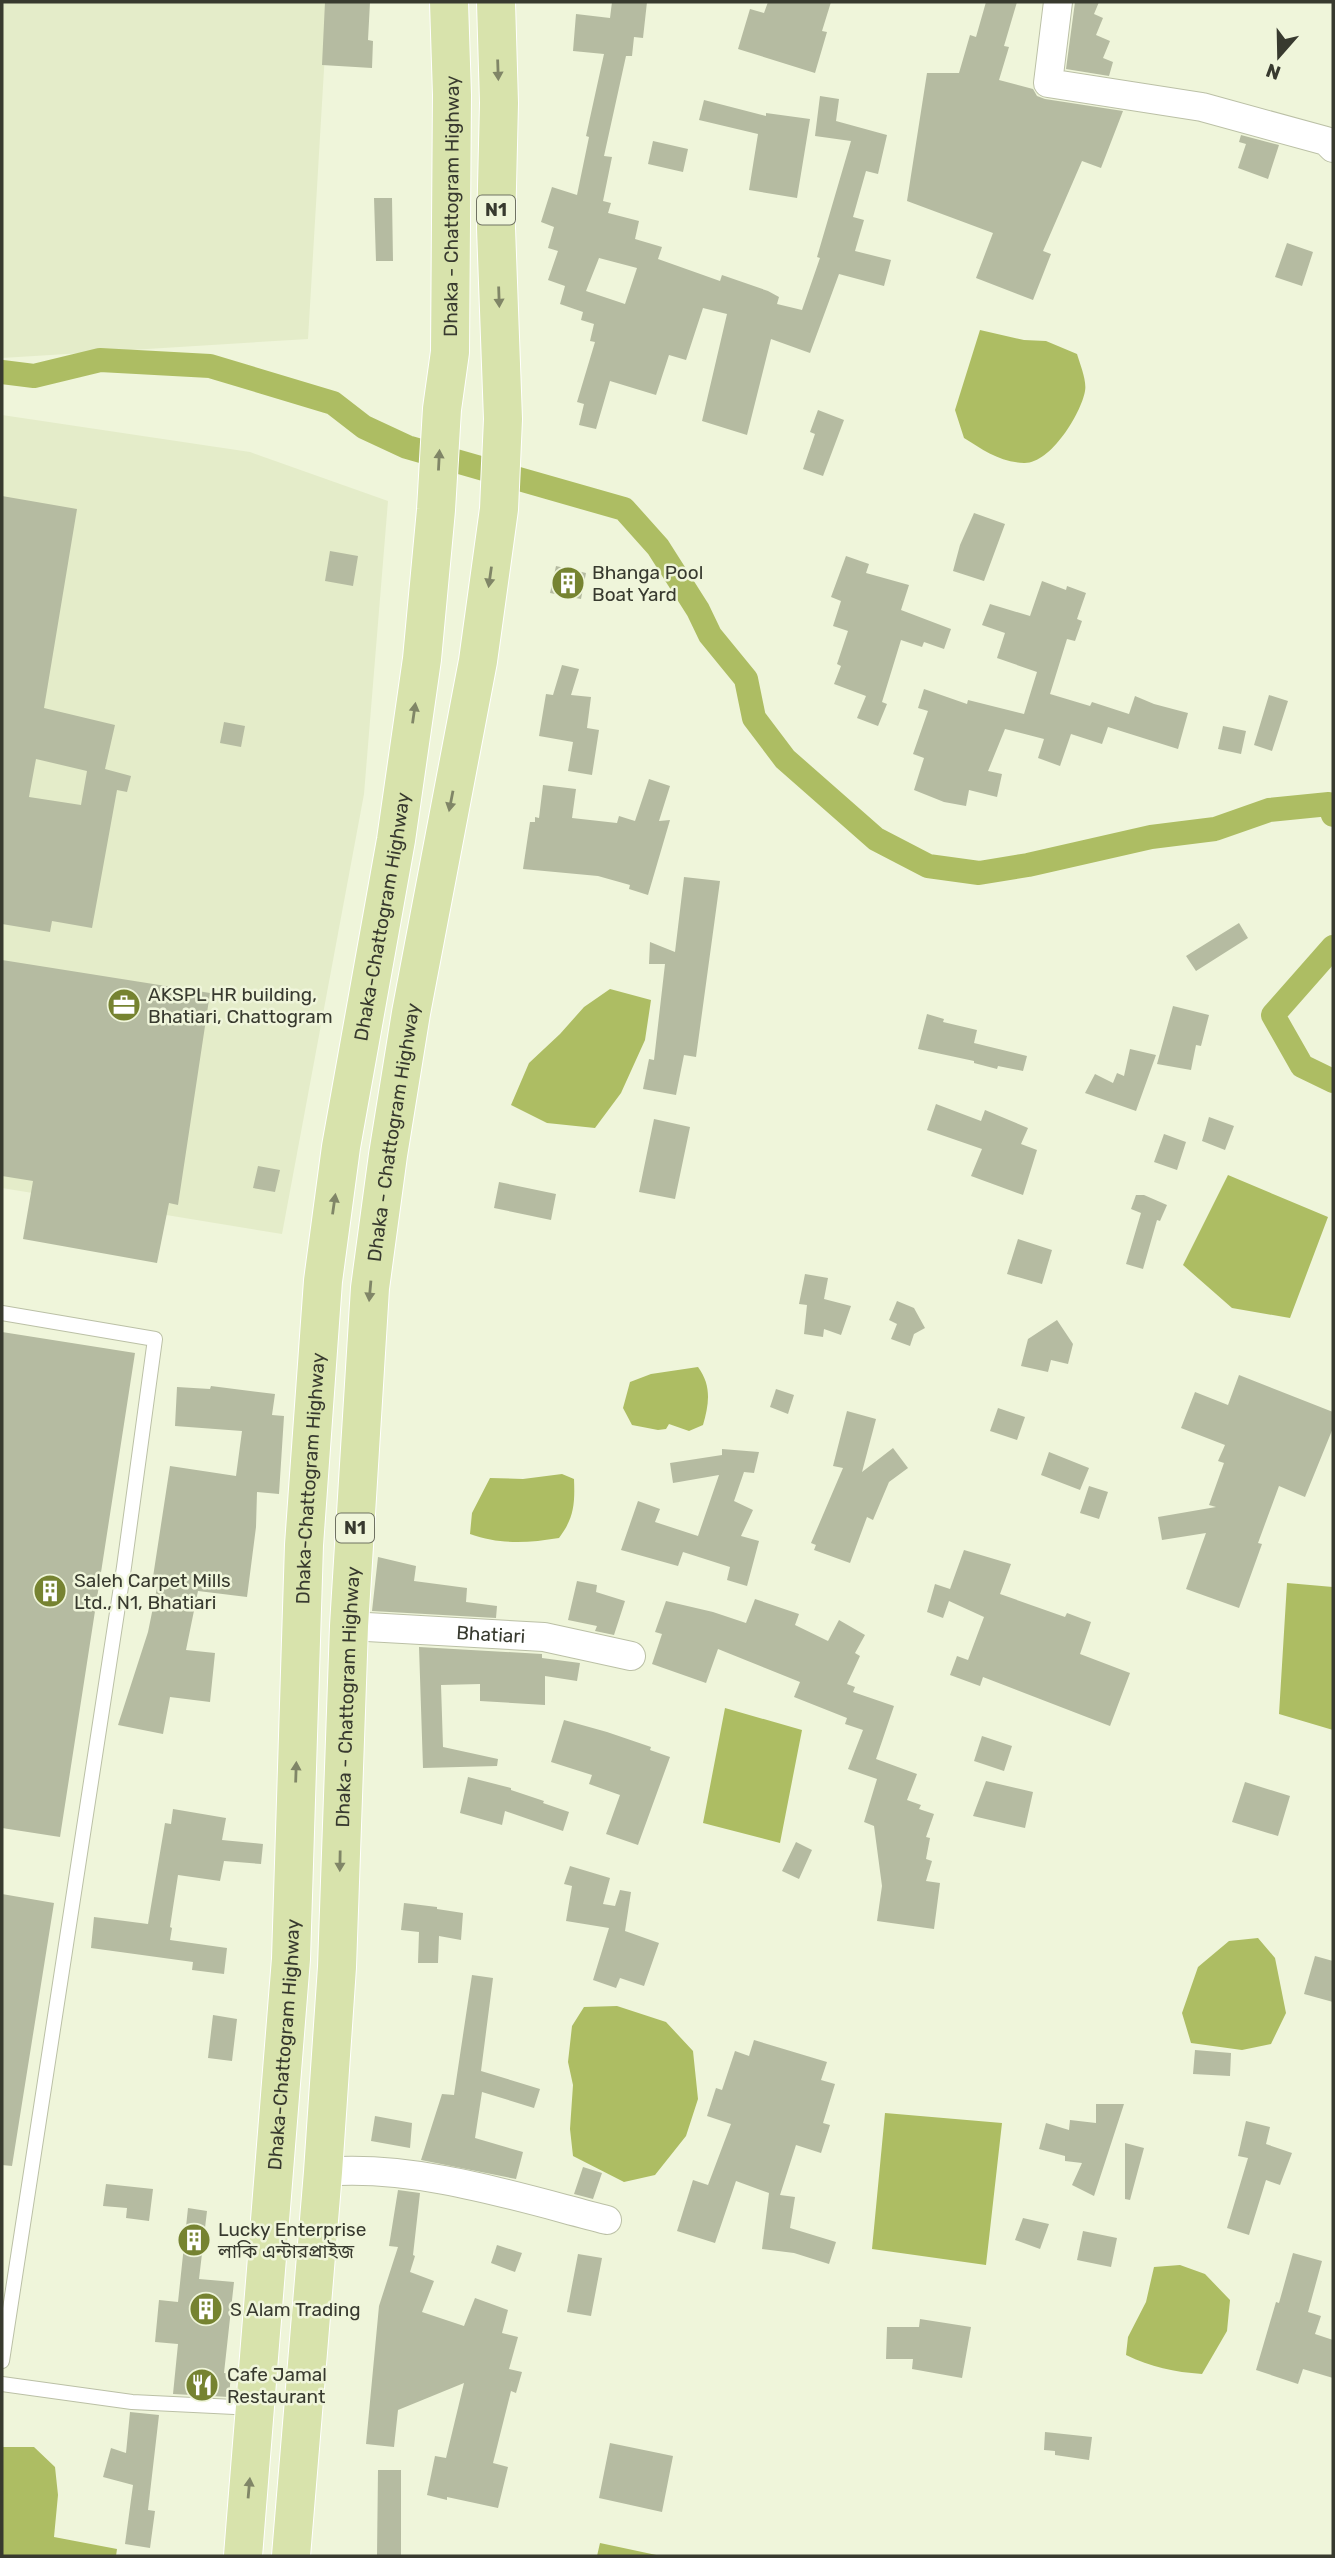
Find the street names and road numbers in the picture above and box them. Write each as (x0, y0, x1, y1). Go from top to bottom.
street label: Dhaka - Chattogram Highway (439, 75, 464, 337)
road number: N1 (477, 196, 515, 224)
street label: Dhaka-Chattogram Highway (349, 791, 414, 1043)
street label: Dhaka - Chattogram Highway (362, 1001, 424, 1263)
street label: Dhaka-Chattogram Highway (291, 1352, 329, 1605)
road number: N1 (336, 1513, 374, 1542)
street label: Dhaka - Chattogram Highway (330, 1566, 364, 1828)
street label: Bhatiari (456, 1621, 526, 1647)
street label: Dhaka-Chattogram Highway (263, 1919, 304, 2171)

